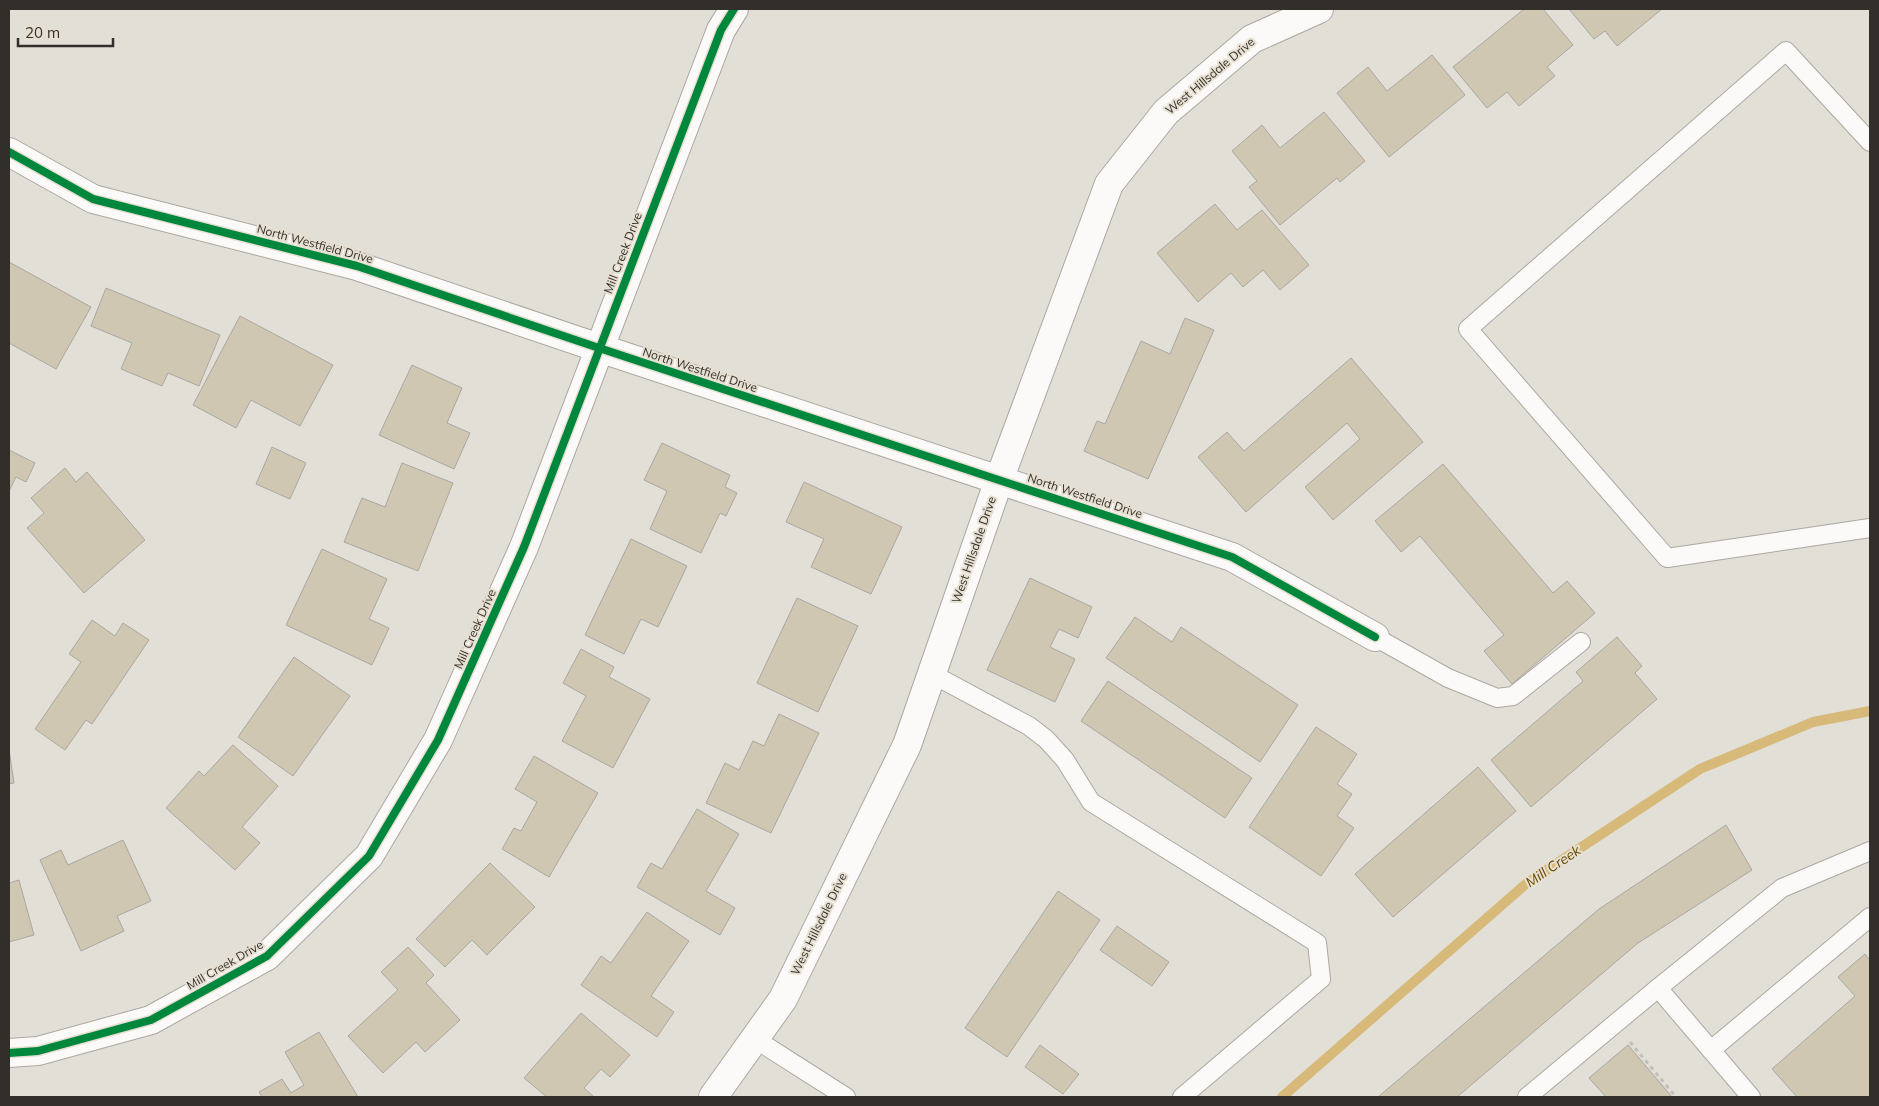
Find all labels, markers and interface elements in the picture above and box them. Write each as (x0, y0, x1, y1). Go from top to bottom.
scale bar (18, 15, 112, 47)
text: 20 m (25, 23, 60, 42)
street label: West Hillsdale Drive (1162, 34, 1257, 117)
street label: Mill Creek Drive (600, 210, 645, 296)
street label: North Westfield Drive (255, 221, 375, 266)
street label: North Westfield Drive (641, 344, 759, 395)
street label: North Westfield Drive (1026, 470, 1144, 521)
street label: West Hillsdale Drive (948, 494, 999, 605)
street label: Mill Creek Drive (450, 587, 499, 671)
water label: Mill Creek (1522, 841, 1585, 891)
street label: West Hillsdale Drive (787, 870, 850, 977)
street label: Mill Creek Drive (184, 937, 266, 993)

